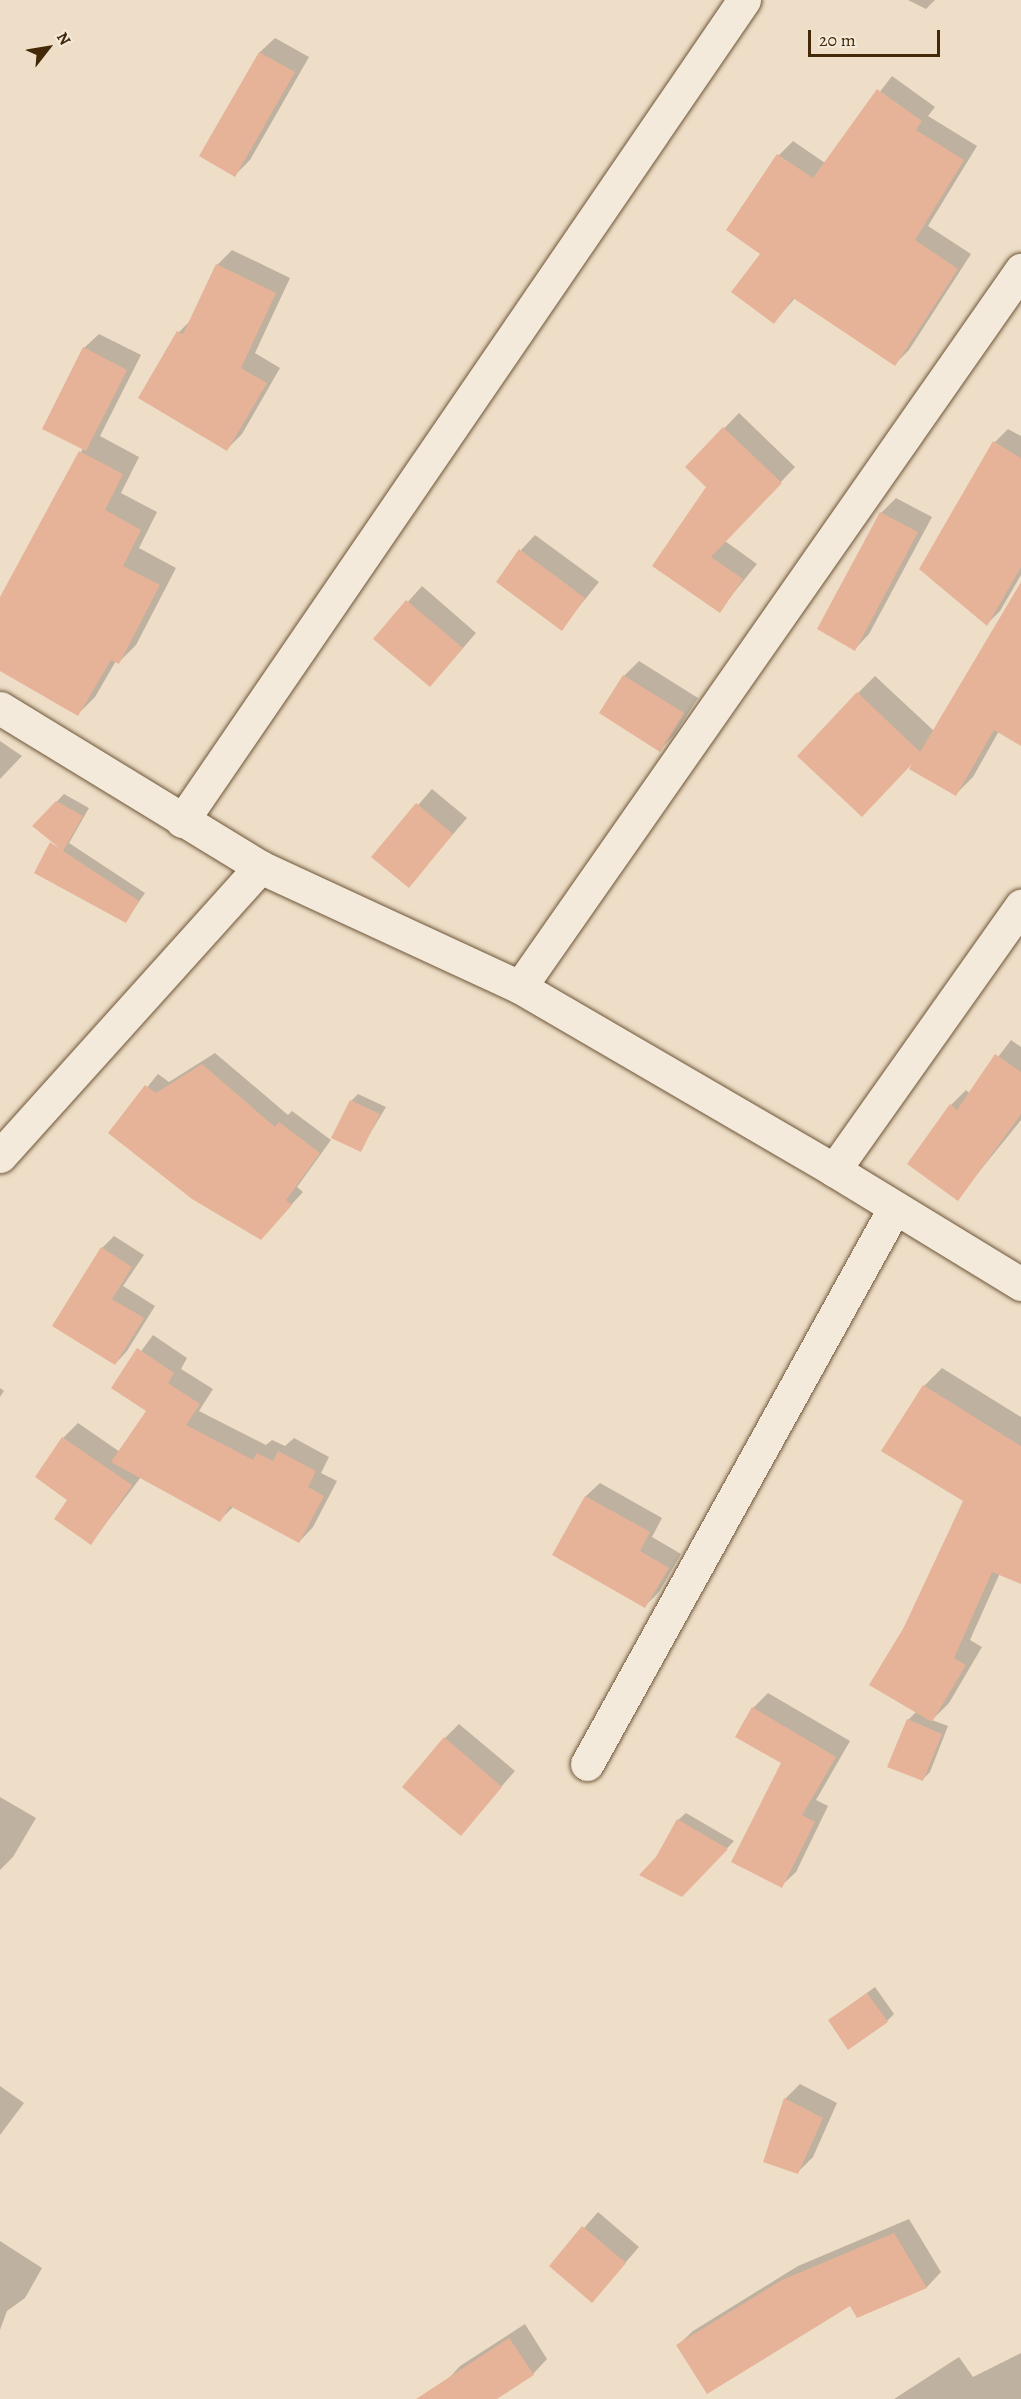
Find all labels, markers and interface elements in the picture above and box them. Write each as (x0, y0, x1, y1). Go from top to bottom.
north arrow (18, 18, 78, 78)
scale bar (811, 18, 943, 56)
text: N (51, 28, 76, 49)
text: 20 m (819, 28, 856, 52)

